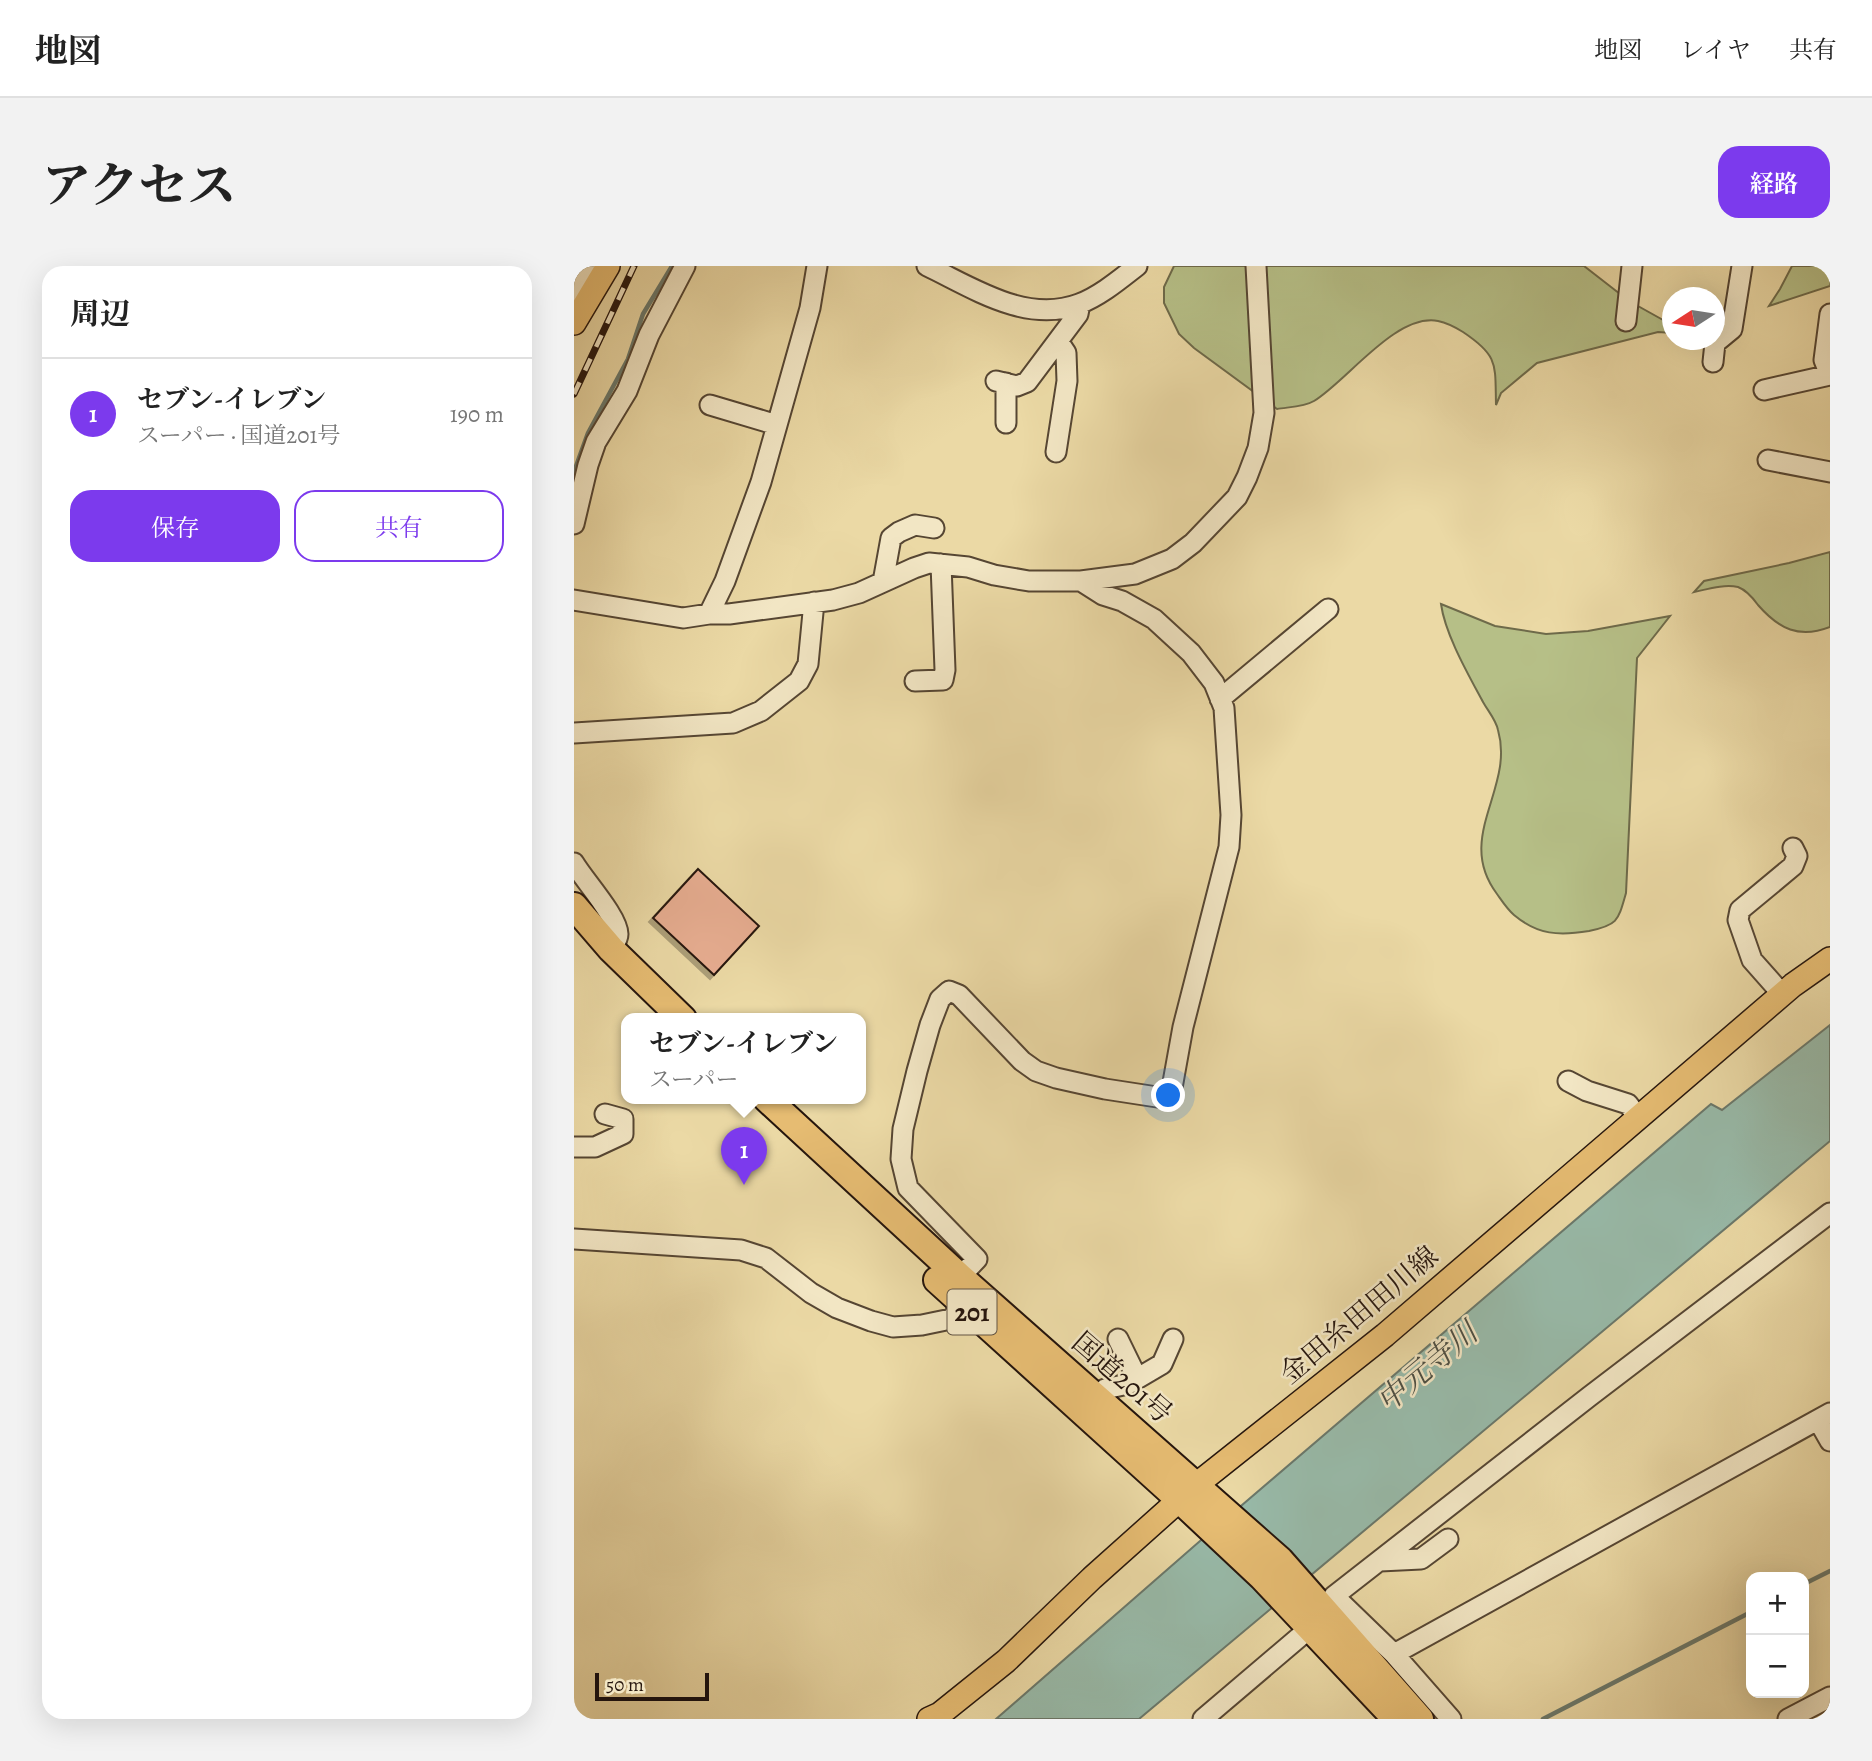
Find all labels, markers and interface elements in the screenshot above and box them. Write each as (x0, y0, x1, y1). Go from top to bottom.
text: 地図 (35, 28, 101, 73)
text: 地図 (1594, 34, 1642, 66)
text: レイヤ (1680, 34, 1751, 66)
text: 共有 (1789, 34, 1837, 66)
button: 経路 (1718, 146, 1830, 218)
text: アクセス (42, 152, 237, 219)
north arrow (1662, 287, 1725, 350)
text: 周辺 (70, 294, 130, 334)
text: セブン-イレブン (137, 382, 326, 417)
text: 1 (89, 399, 97, 430)
text: 190 m (450, 399, 504, 430)
text: スーパー · 国道201号 (137, 420, 340, 451)
button: 保存 (70, 490, 280, 562)
button: 共有 (294, 490, 504, 562)
popup (621, 1013, 866, 1104)
text: セブン-イレブン (649, 1026, 838, 1061)
text: スーパー (649, 1064, 739, 1095)
your location (1151, 1078, 1185, 1112)
pin: 1 (721, 1127, 767, 1185)
street label: 金田糸田田川線 (1272, 1237, 1446, 1393)
road number: 201 (948, 1289, 996, 1334)
water label: 中元寺川 (1368, 1311, 1488, 1421)
street label: 国道201号 (1064, 1324, 1180, 1432)
map controls (1746, 1572, 1809, 1698)
button: + (1746, 1572, 1809, 1635)
button: − (1746, 1635, 1809, 1698)
scale bar (595, 1670, 709, 1702)
text: 50 m (606, 1672, 644, 1698)

